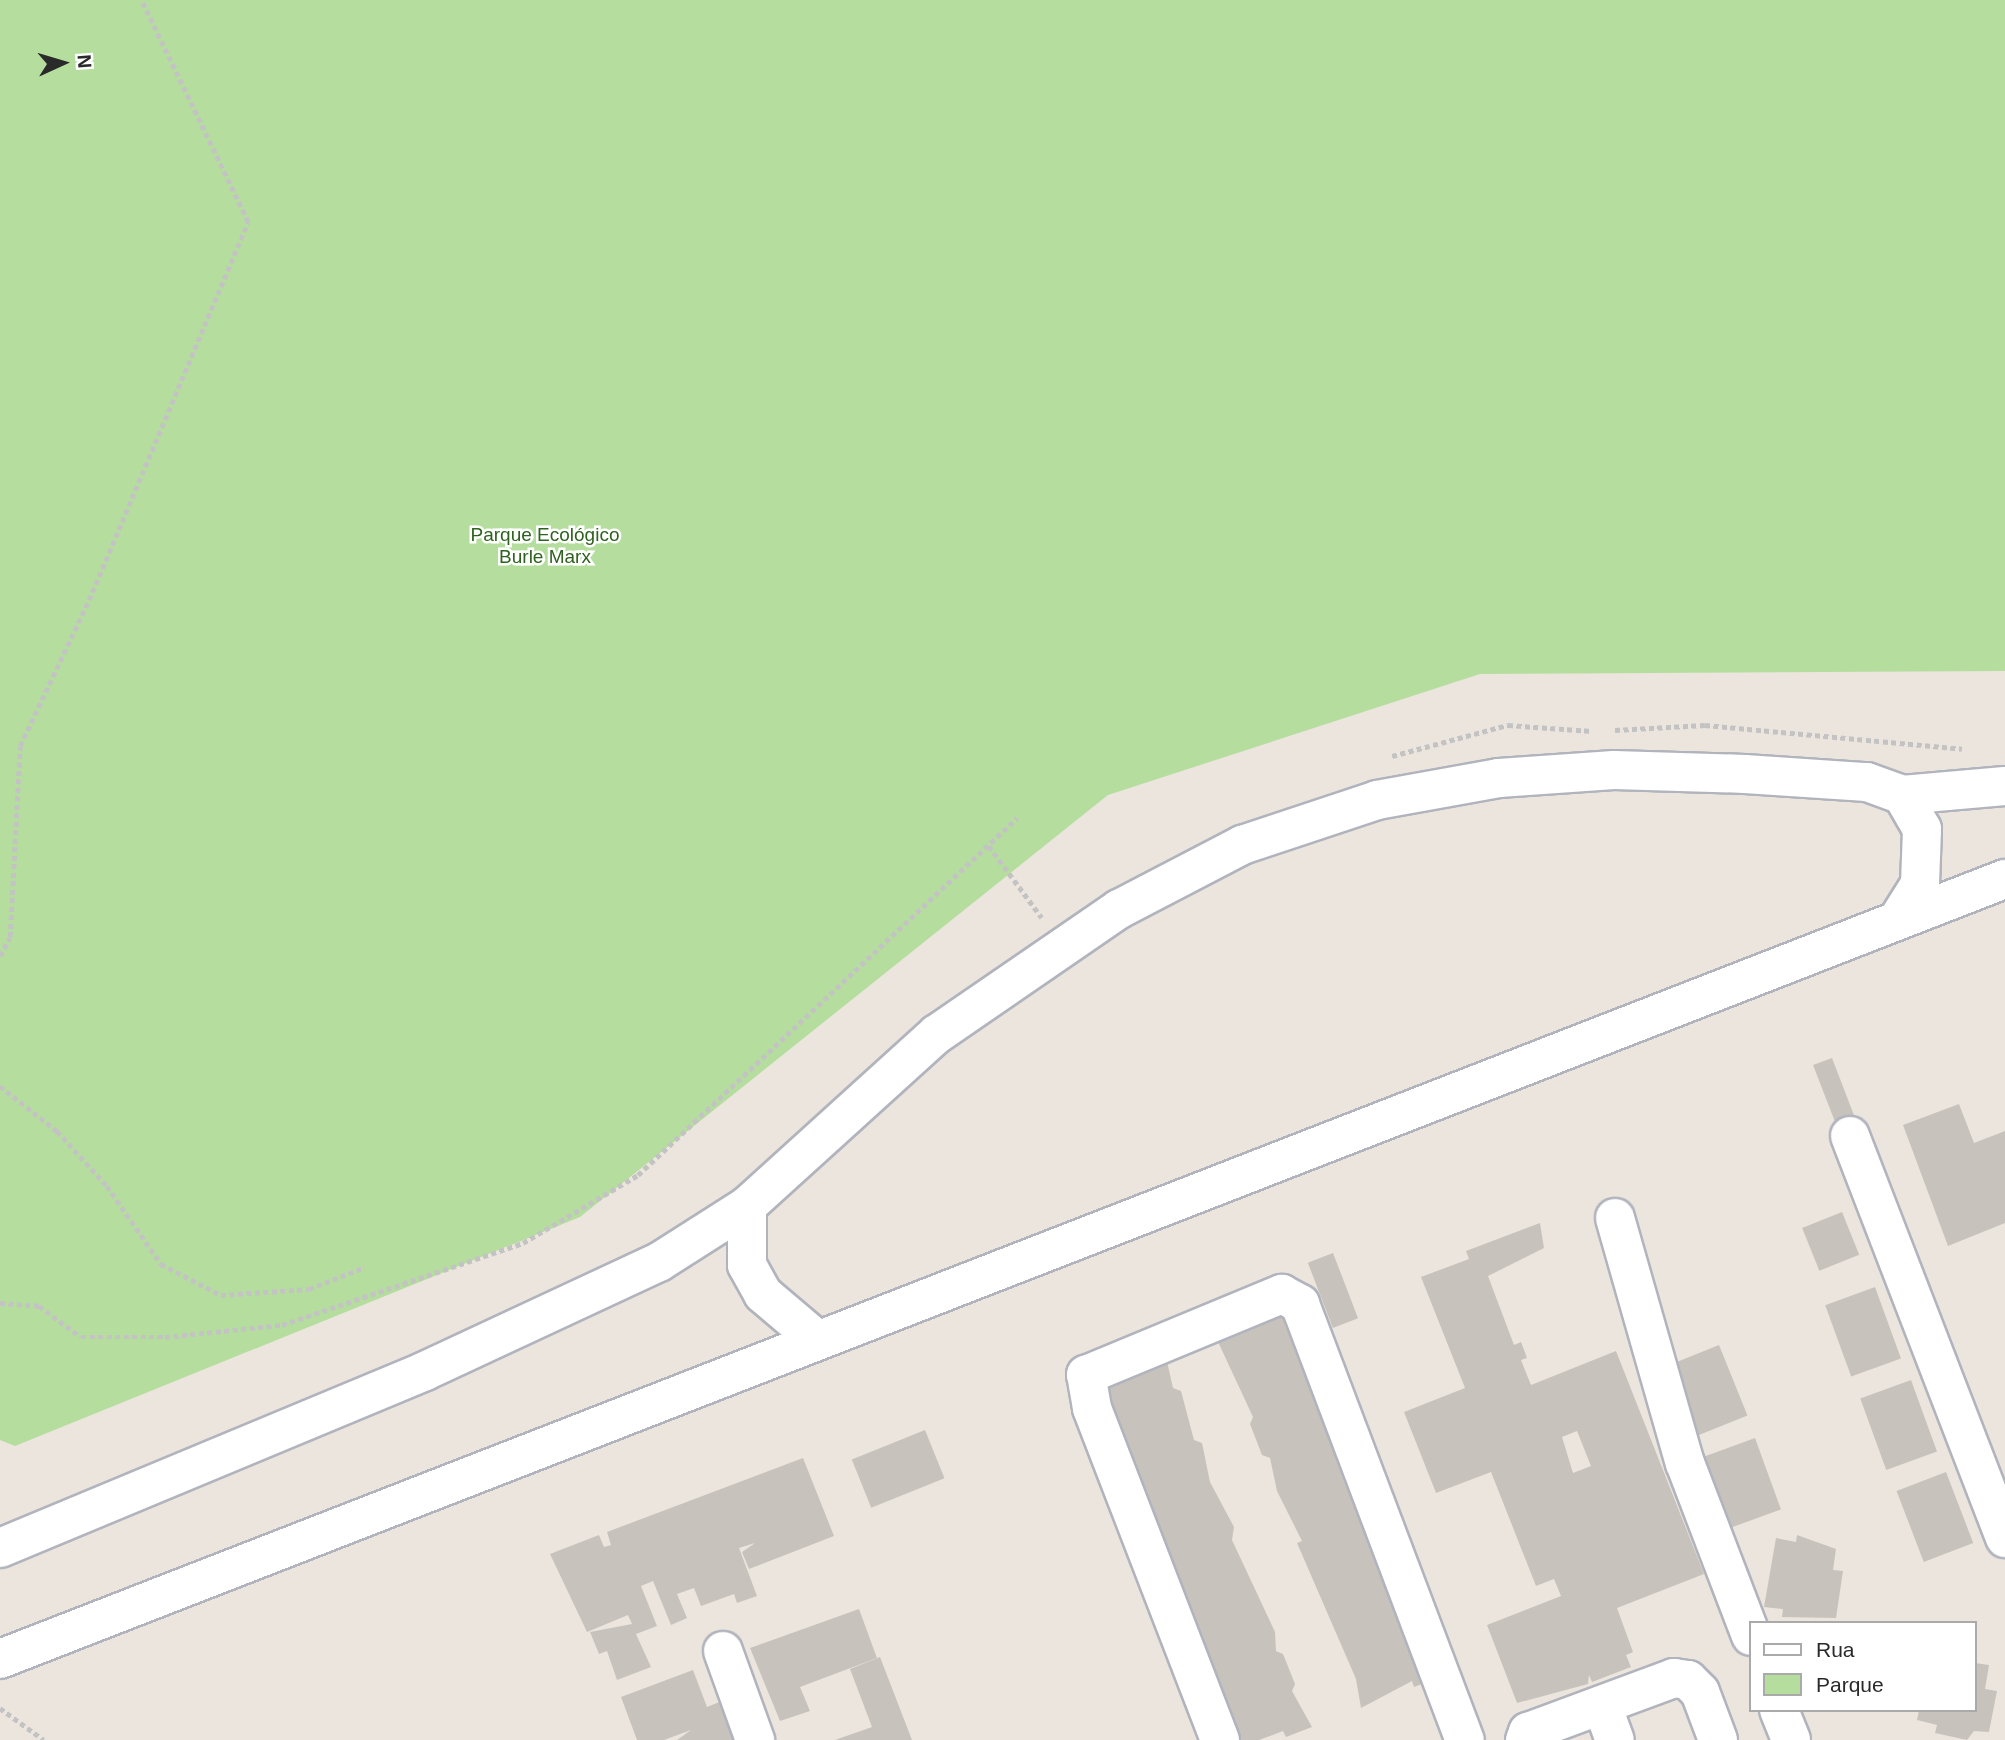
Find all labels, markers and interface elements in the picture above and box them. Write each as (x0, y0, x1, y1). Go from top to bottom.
north arrow (28, 28, 98, 98)
text: N (73, 54, 95, 69)
park label: Parque Ecológico Burle Marx (471, 524, 619, 568)
legend (1750, 1621, 1977, 1712)
text: Rua (1816, 1638, 1855, 1661)
text: Parque (1816, 1673, 1884, 1696)

